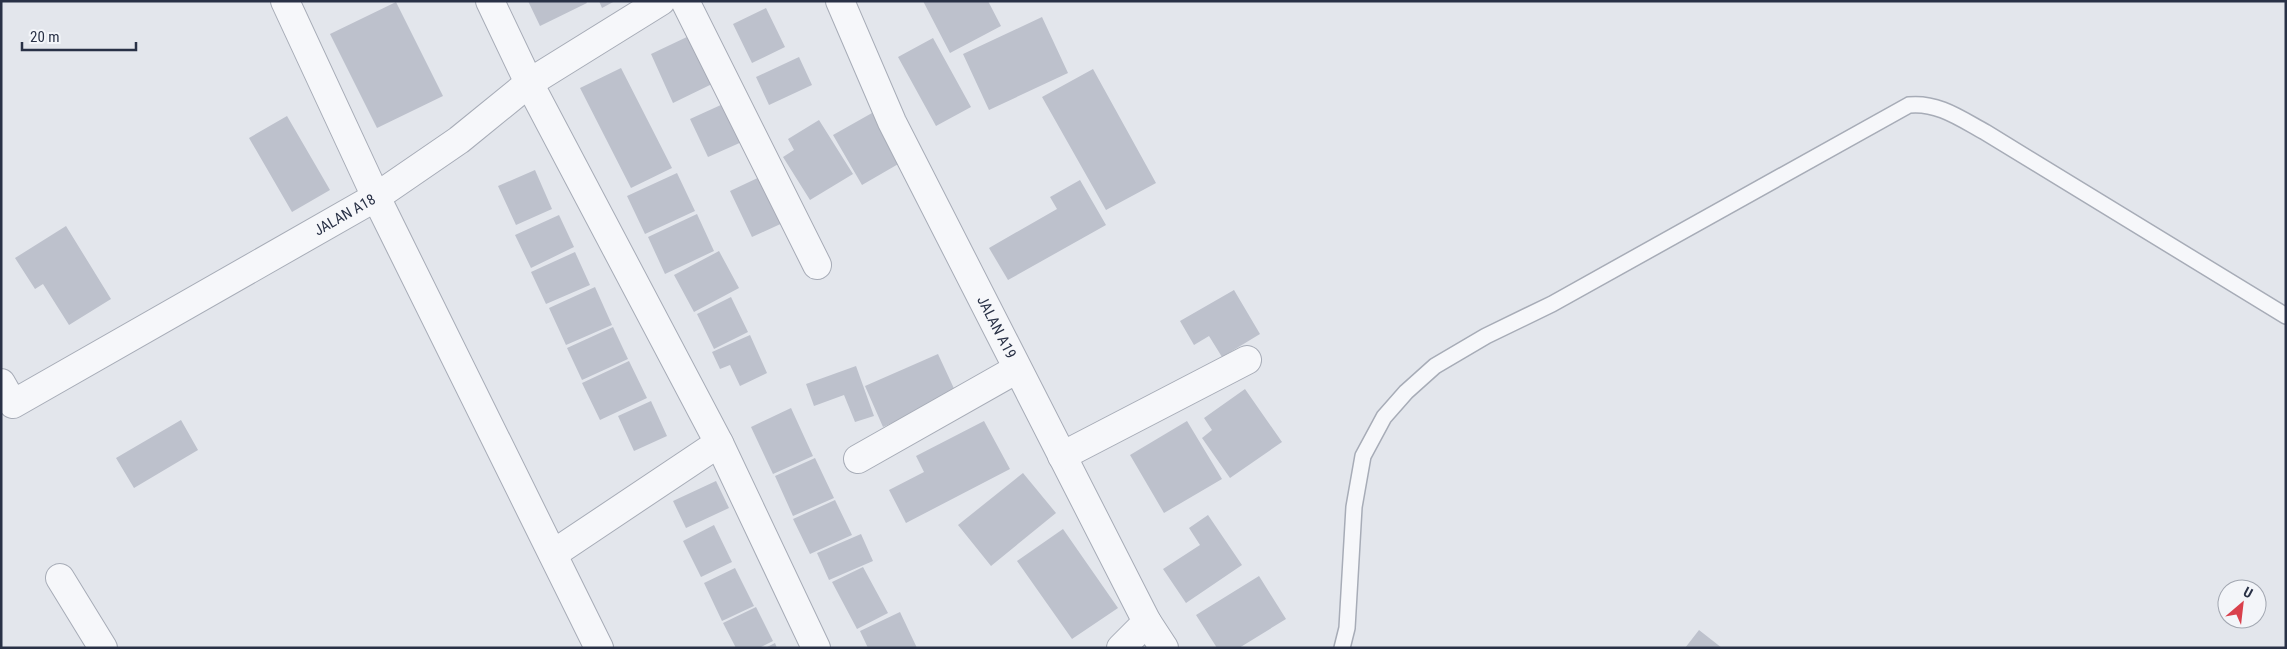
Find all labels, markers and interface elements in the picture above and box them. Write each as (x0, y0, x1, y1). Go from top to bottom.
scale bar (22, 20, 136, 52)
text: 20 m (30, 28, 60, 46)
street label: JALAN A18 (311, 190, 379, 240)
street label: JALAN A19 (973, 293, 1020, 361)
north arrow (2217, 579, 2267, 629)
text: U (2241, 584, 2255, 601)

